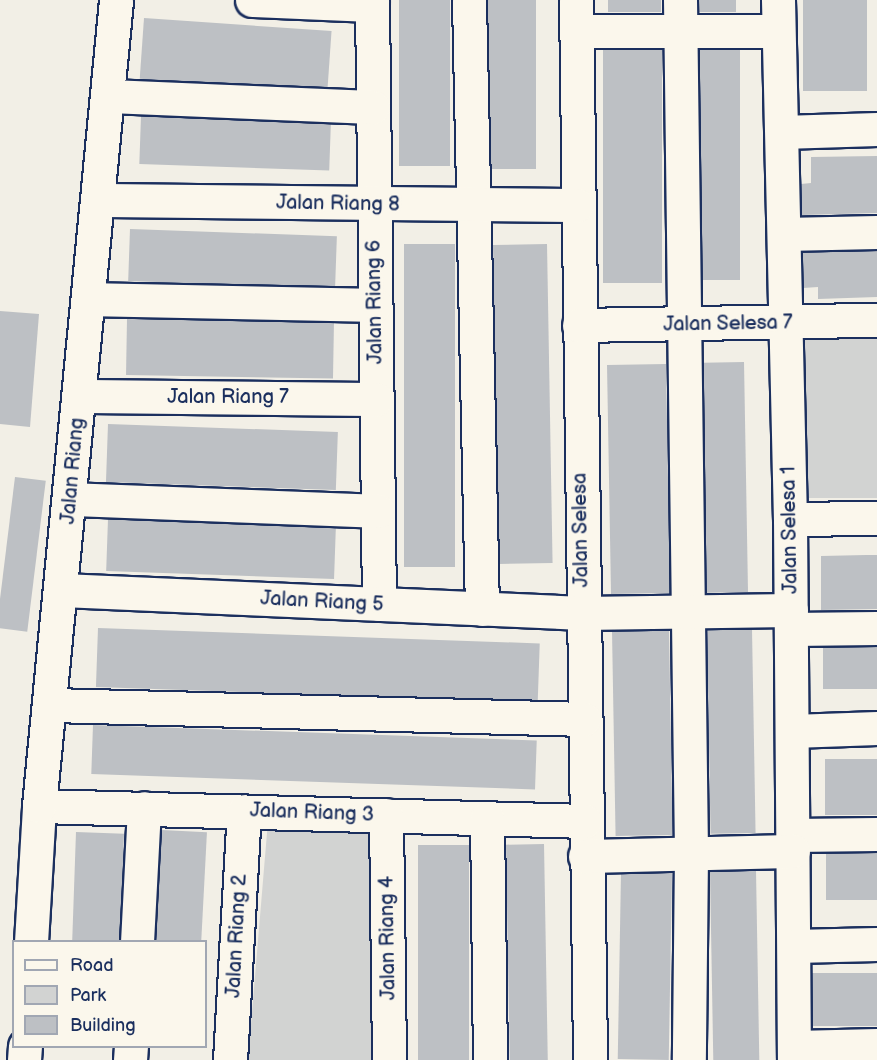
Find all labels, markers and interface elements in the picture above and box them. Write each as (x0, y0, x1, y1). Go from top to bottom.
street label: Jalan Riang 8 (276, 191, 400, 217)
street label: Jalan Riang 6 (362, 240, 388, 364)
street label: Jalan Selesa 7 (663, 311, 793, 337)
street label: Jalan Riang 7 (167, 385, 289, 409)
street label: Jalan Riang (56, 417, 90, 525)
street label: Jalan Selesa 1 (777, 466, 803, 594)
street label: Jalan Selesa (568, 472, 594, 588)
street label: Jalan Riang 5 (260, 587, 384, 617)
street label: Jalan Riang 3 (249, 799, 375, 827)
street label: Jalan Riang 2 (222, 873, 252, 999)
street label: Jalan Riang 4 (375, 876, 401, 1000)
legend (12, 940, 207, 1048)
text: Road (70, 955, 114, 976)
text: Park (70, 985, 106, 1006)
text: Building (70, 1015, 136, 1036)

